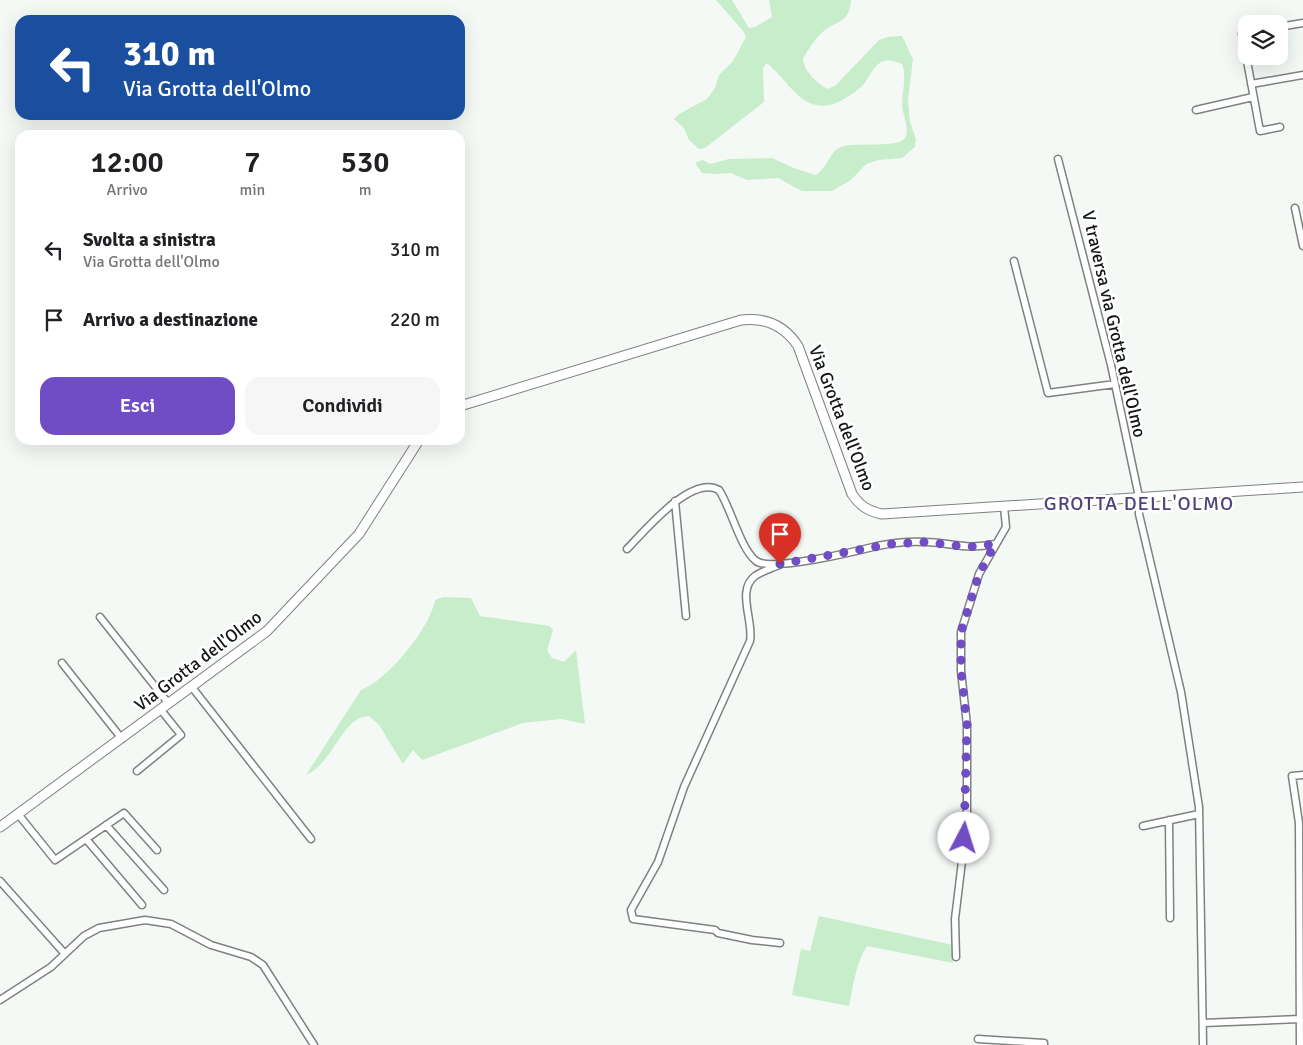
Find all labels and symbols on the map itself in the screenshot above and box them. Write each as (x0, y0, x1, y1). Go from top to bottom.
street label: V traversa via Grotta dell'Olmo (1077, 208, 1151, 440)
street label: Via Grotta dell'Olmo (804, 342, 880, 494)
district label: GROTTA DELL'OLMO (1044, 491, 1234, 516)
pin (759, 513, 801, 564)
street label: Via Grotta dell'Olmo (130, 606, 266, 716)
position arrow (937, 811, 989, 863)

